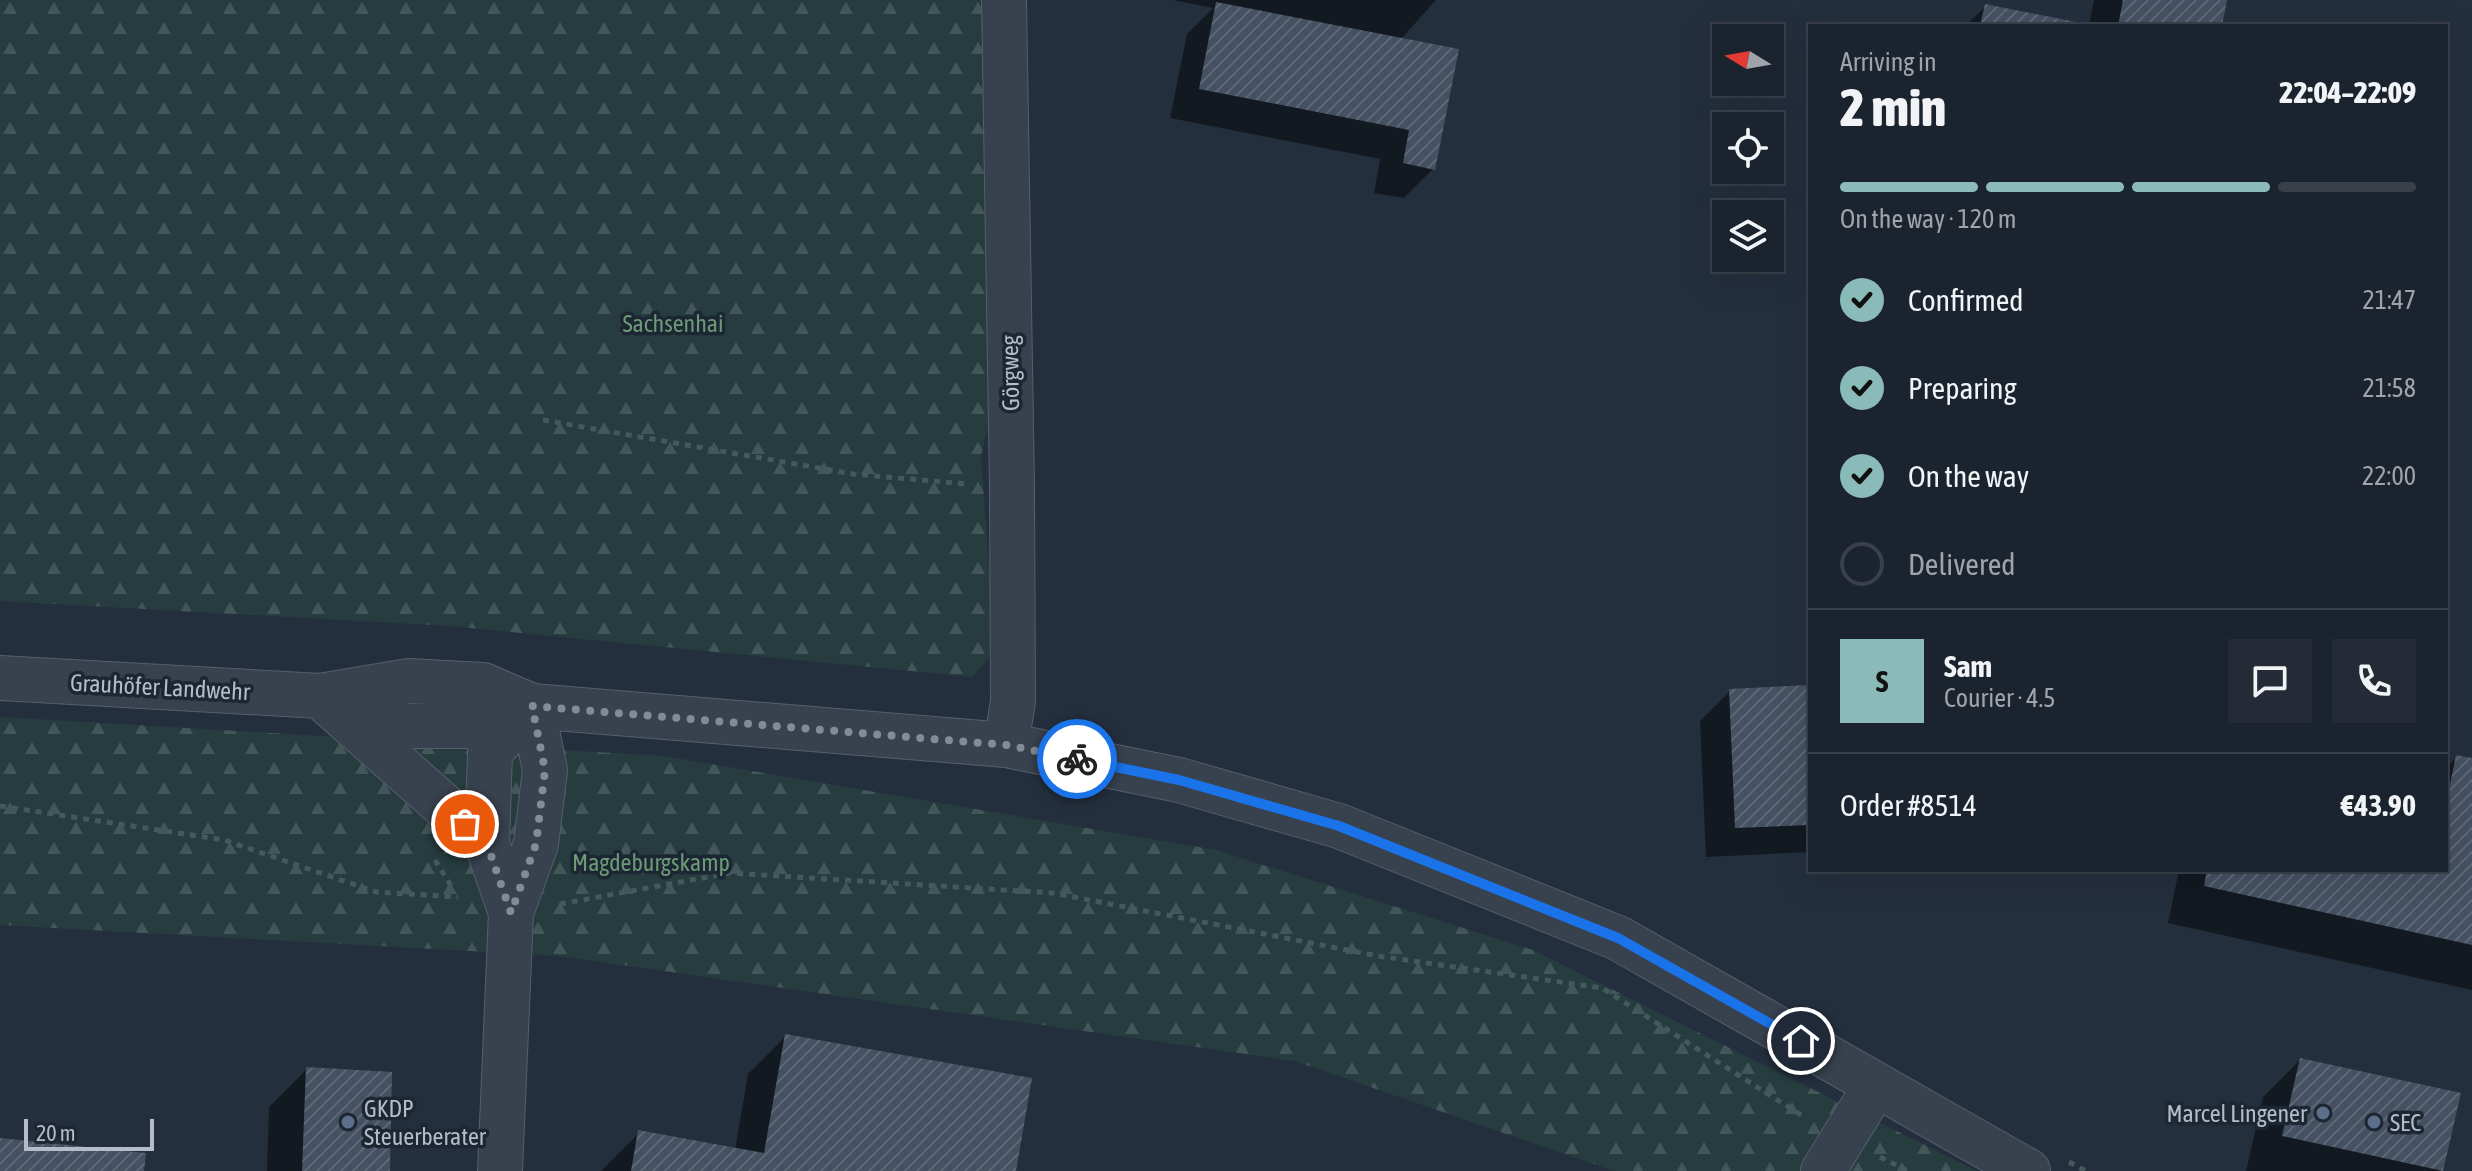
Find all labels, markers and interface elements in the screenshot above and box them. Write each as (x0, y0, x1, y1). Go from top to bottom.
north arrow (1712, 24, 1784, 96)
map controls (1712, 24, 1784, 272)
text: Arriving in (1840, 47, 1937, 77)
text: 22:04–22:09 (2279, 75, 2416, 109)
text: 2 min (1840, 77, 1946, 137)
button: locate (1712, 112, 1784, 184)
button: layers (1712, 200, 1784, 272)
text: On the way · 120 m (1840, 204, 2017, 234)
icon: check (1840, 278, 1884, 322)
text: Confirmed (1908, 283, 2023, 317)
text: 21:47 (2362, 285, 2416, 315)
park label: Sachsenhai (622, 310, 724, 337)
street label: Görgweg (996, 334, 1024, 411)
icon: check (1840, 366, 1884, 410)
text: Preparing (1908, 371, 2017, 405)
text: 21:58 (2362, 373, 2416, 403)
icon: check (1840, 454, 1884, 498)
text: On the way (1908, 459, 2029, 493)
text: 22:00 (2362, 461, 2416, 491)
text: Delivered (1908, 547, 2016, 581)
button: chat (2228, 639, 2312, 723)
button: phone (2332, 639, 2416, 723)
text: Sam (1944, 649, 1992, 683)
text: S (1876, 664, 1888, 698)
street label: Grauhöfer Landwehr (69, 669, 252, 705)
text: Courier · 4.5 (1944, 683, 2055, 713)
courier (1037, 719, 1117, 799)
icon: bike (1055, 737, 1099, 781)
text: Order #8514 (1840, 788, 1977, 822)
text: €43.90 (2341, 788, 2416, 822)
pin (431, 790, 499, 858)
icon: bag (443, 802, 487, 846)
park label: Magdeburgskamp (572, 849, 730, 876)
pin (1767, 1007, 1835, 1075)
icon: home (1779, 1019, 1823, 1063)
place label: GKDP Steuerberater (364, 1095, 487, 1150)
place label: Marcel Lingener (2166, 1100, 2308, 1127)
marker: Marcel Lingener (2314, 1104, 2332, 1122)
place label: SEC (2390, 1109, 2421, 1136)
marker: GKDP Steuerberater (339, 1113, 357, 1131)
marker: SEC (2365, 1113, 2383, 1131)
scale bar (24, 1115, 154, 1151)
text: 20 m (36, 1120, 76, 1146)

